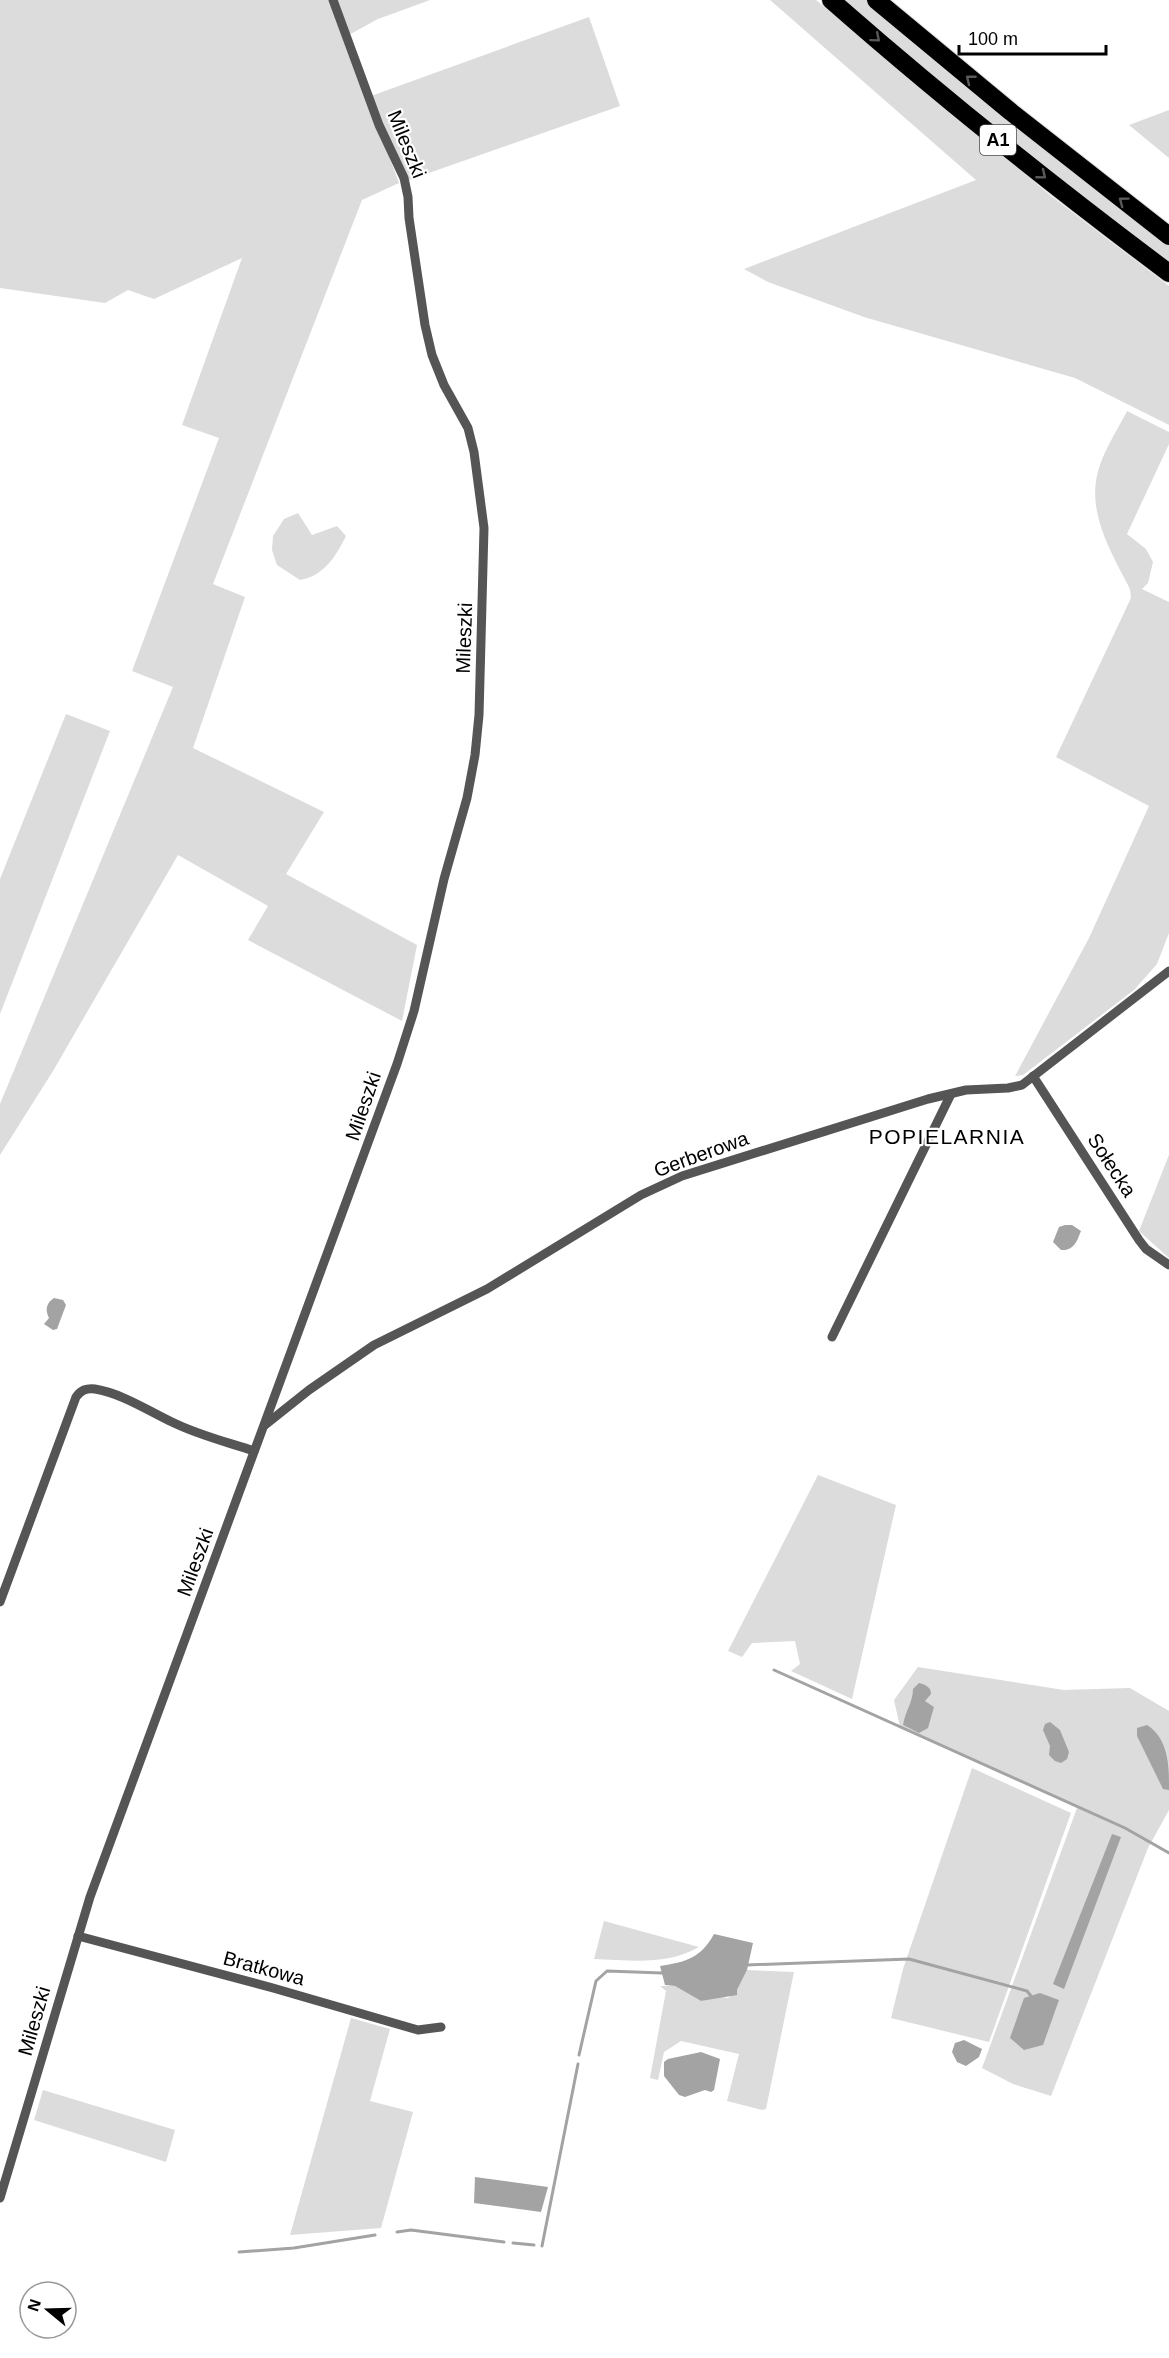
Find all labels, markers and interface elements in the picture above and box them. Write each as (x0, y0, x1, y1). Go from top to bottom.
scale bar (959, 18, 1106, 56)
text: 100 m (968, 29, 1018, 49)
one-way arrow (869, 31, 880, 42)
one-way arrow (966, 75, 977, 86)
street label: Mileszki (383, 107, 431, 181)
road number: A1 (980, 125, 1016, 155)
one-way arrow (1035, 168, 1046, 179)
one-way arrow (1118, 197, 1129, 208)
street label: Mileszki (452, 602, 476, 674)
street label: Mileszki (341, 1069, 385, 1143)
district label: POPIELARNIA (869, 1125, 1025, 1148)
street label: Gerberowa (651, 1126, 752, 1181)
street label: Sołecka (1083, 1129, 1141, 1202)
street label: Mileszki (173, 1525, 217, 1599)
street label: Bratkowa (221, 1947, 308, 1990)
street label: Mileszki (14, 1984, 54, 2058)
north arrow (18, 2280, 78, 2340)
text: N (24, 2297, 44, 2314)

